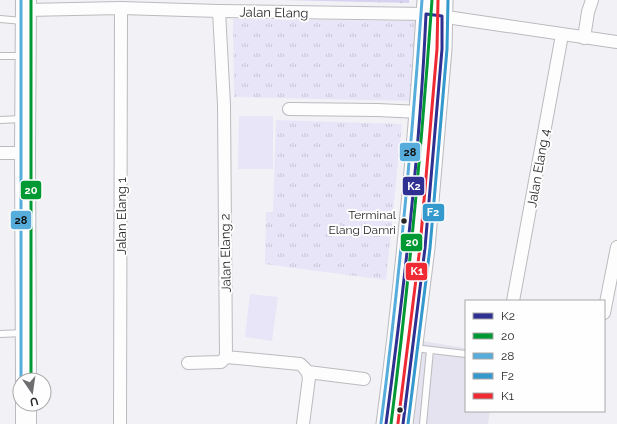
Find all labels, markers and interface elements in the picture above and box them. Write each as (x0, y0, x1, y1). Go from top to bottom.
street label: Jalan Elang (239, 4, 309, 21)
street label: Jalan Elang 4 (524, 128, 553, 208)
line badge: 28 (399, 142, 421, 162)
text: 28 (404, 146, 417, 159)
line badge: K2 (402, 176, 425, 196)
street label: Jalan Elang 1 (114, 177, 129, 255)
line badge: 20 (20, 180, 42, 200)
text: K2 (407, 180, 421, 193)
text: 20 (25, 184, 38, 197)
line badge: F2 (422, 203, 445, 222)
text: F2 (427, 206, 439, 219)
place label: Terminal Elang Damri (328, 208, 397, 237)
line badge: 28 (10, 210, 32, 230)
street label: Jalan Elang 2 (217, 213, 234, 293)
text: 28 (15, 214, 28, 227)
marker: Terminal Elang Damri (399, 216, 409, 226)
line badge: 20 (400, 233, 423, 252)
text: 20 (406, 236, 419, 249)
line badge: K1 (405, 262, 428, 281)
text: K1 (411, 265, 424, 278)
legend (465, 300, 605, 412)
text: K2 (501, 309, 515, 323)
text: 20 (501, 329, 515, 343)
text: 28 (501, 349, 514, 363)
text: F2 (501, 369, 514, 383)
north arrow (12, 372, 52, 412)
text: K1 (501, 389, 514, 403)
text: U (29, 394, 40, 409)
unlabelled marker (395, 405, 405, 415)

